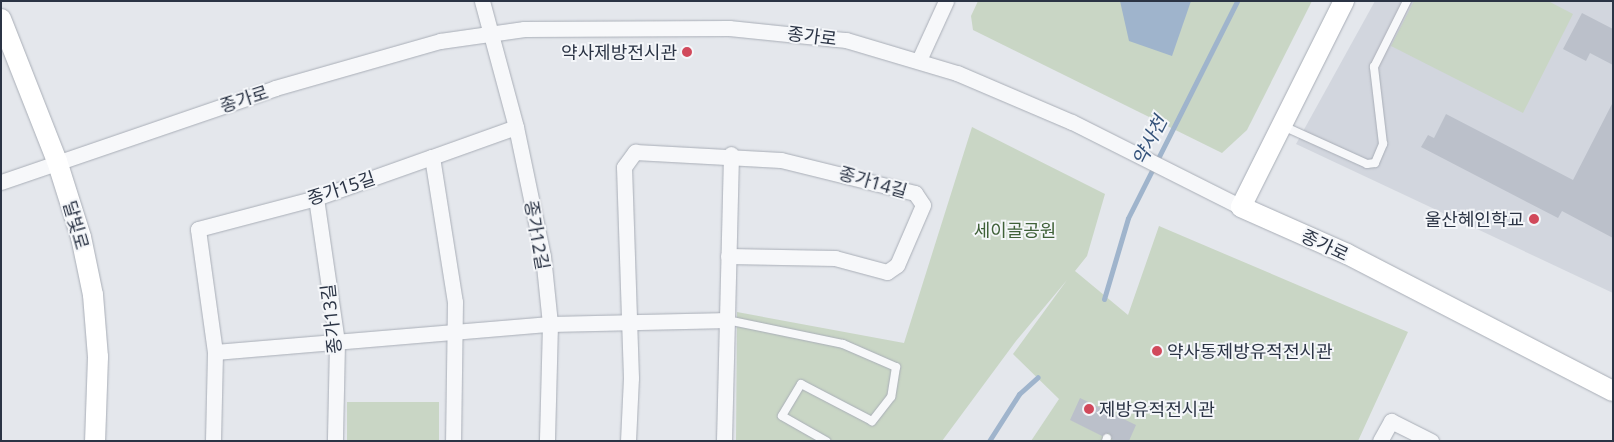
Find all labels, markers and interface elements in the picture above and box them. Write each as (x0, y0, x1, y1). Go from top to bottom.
street label: 종가로 (786, 22, 838, 50)
place label: 약사제방전시관 (561, 41, 677, 63)
marker: 약사제방전시관 (681, 46, 693, 58)
street label: 종가로 (217, 81, 271, 117)
water label: 약사천 (1128, 112, 1172, 170)
street label: 종가14길 (836, 162, 910, 202)
street label: 종가15길 (304, 167, 378, 209)
street label: 달빛로 (59, 198, 93, 252)
street label: 종가12길 (520, 199, 554, 271)
place label: 울산혜인학교 (1425, 208, 1524, 230)
marker: 울산혜인학교 (1528, 213, 1540, 225)
park label: 세이골공원 (974, 219, 1056, 241)
street label: 종가로 (1298, 225, 1352, 265)
street label: 종가13길 (317, 283, 345, 355)
place label: 약사동제방유적전시관 (1167, 340, 1333, 362)
marker: 약사동제방유적전시관 (1151, 345, 1163, 357)
place label: 제방유적전시관 (1099, 398, 1215, 420)
marker: 제방유적전시관 (1083, 403, 1095, 415)

